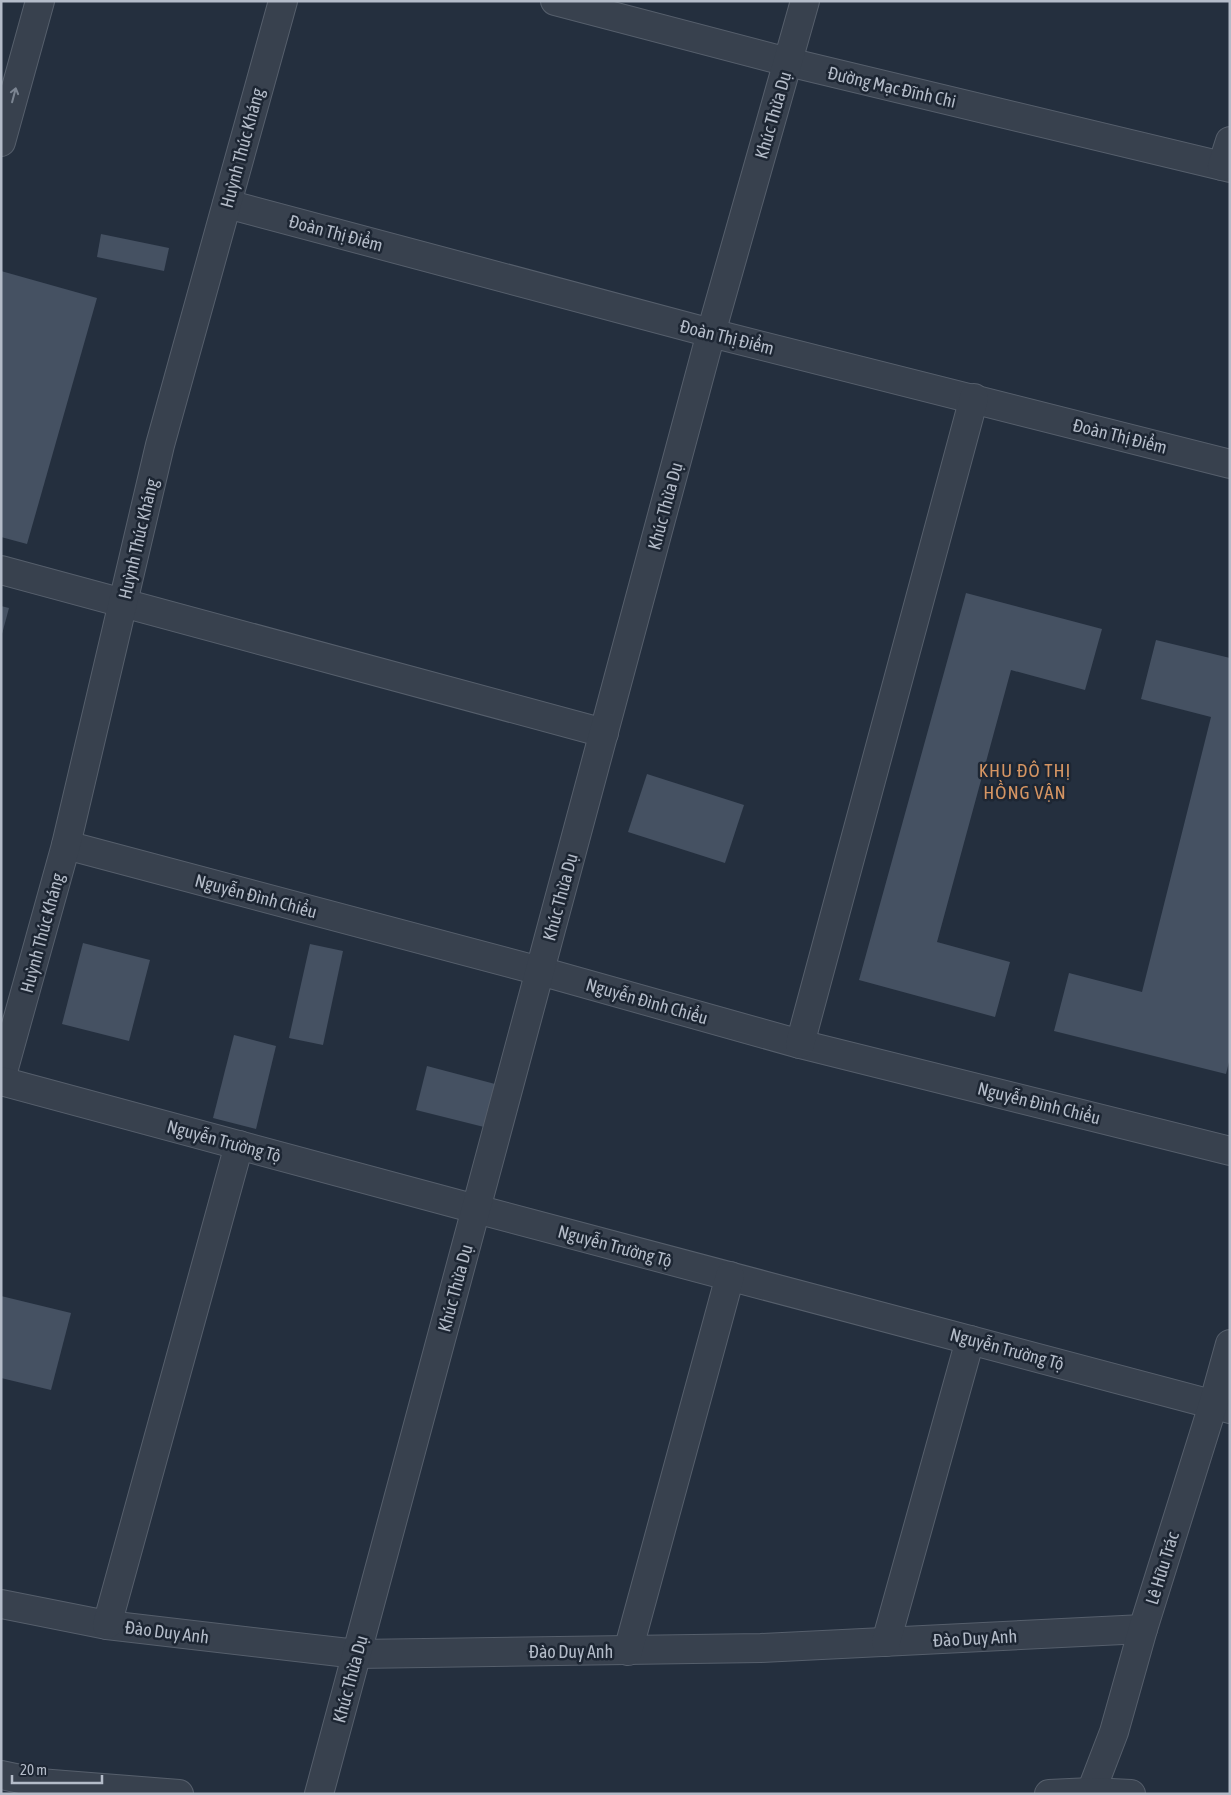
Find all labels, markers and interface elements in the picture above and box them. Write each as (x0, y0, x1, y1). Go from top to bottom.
street label: Đường Mạc Đĩnh Chi (826, 62, 958, 112)
street label: Khúc Thừa Dụ (751, 69, 795, 161)
street label: Huỳnh Thúc Kháng (216, 86, 268, 210)
one-way arrow (10, 87, 19, 103)
street label: Đoàn Thị Điểm (287, 209, 386, 256)
street label: Đoàn Thị Điểm (678, 314, 777, 359)
street label: Đoàn Thị Điểm (1071, 413, 1170, 458)
street label: Khúc Thừa Dụ (643, 460, 687, 552)
street label: Huỳnh Thúc Kháng (114, 476, 162, 601)
district label: KHU ĐÔ THỊ HỒNG VẬN (979, 759, 1071, 803)
street label: Khúc Thừa Dụ (538, 851, 582, 943)
street label: Nguyễn Đình Chiểu (193, 869, 320, 922)
street label: Huỳnh Thúc Kháng (16, 871, 68, 995)
street label: Nguyễn Đình Chiểu (584, 973, 711, 1028)
street label: Nguyễn Đình Chiểu (976, 1077, 1103, 1128)
street label: Nguyễn Trường Tộ (165, 1116, 283, 1166)
street label: Nguyễn Trường Tộ (556, 1221, 674, 1271)
street label: Khúc Thừa Dụ (433, 1242, 477, 1334)
street label: Nguyễn Trường Tộ (948, 1324, 1066, 1374)
street label: Lê Hữu Trác (1141, 1529, 1183, 1607)
street label: Đào Duy Anh (124, 1616, 210, 1648)
street label: Đào Duy Anh (932, 1625, 1018, 1651)
street label: Khúc Thừa Dụ (328, 1633, 372, 1725)
street label: Đào Duy Anh (529, 1641, 613, 1662)
scale bar (12, 1752, 102, 1784)
text: 20 m (20, 1761, 47, 1778)

